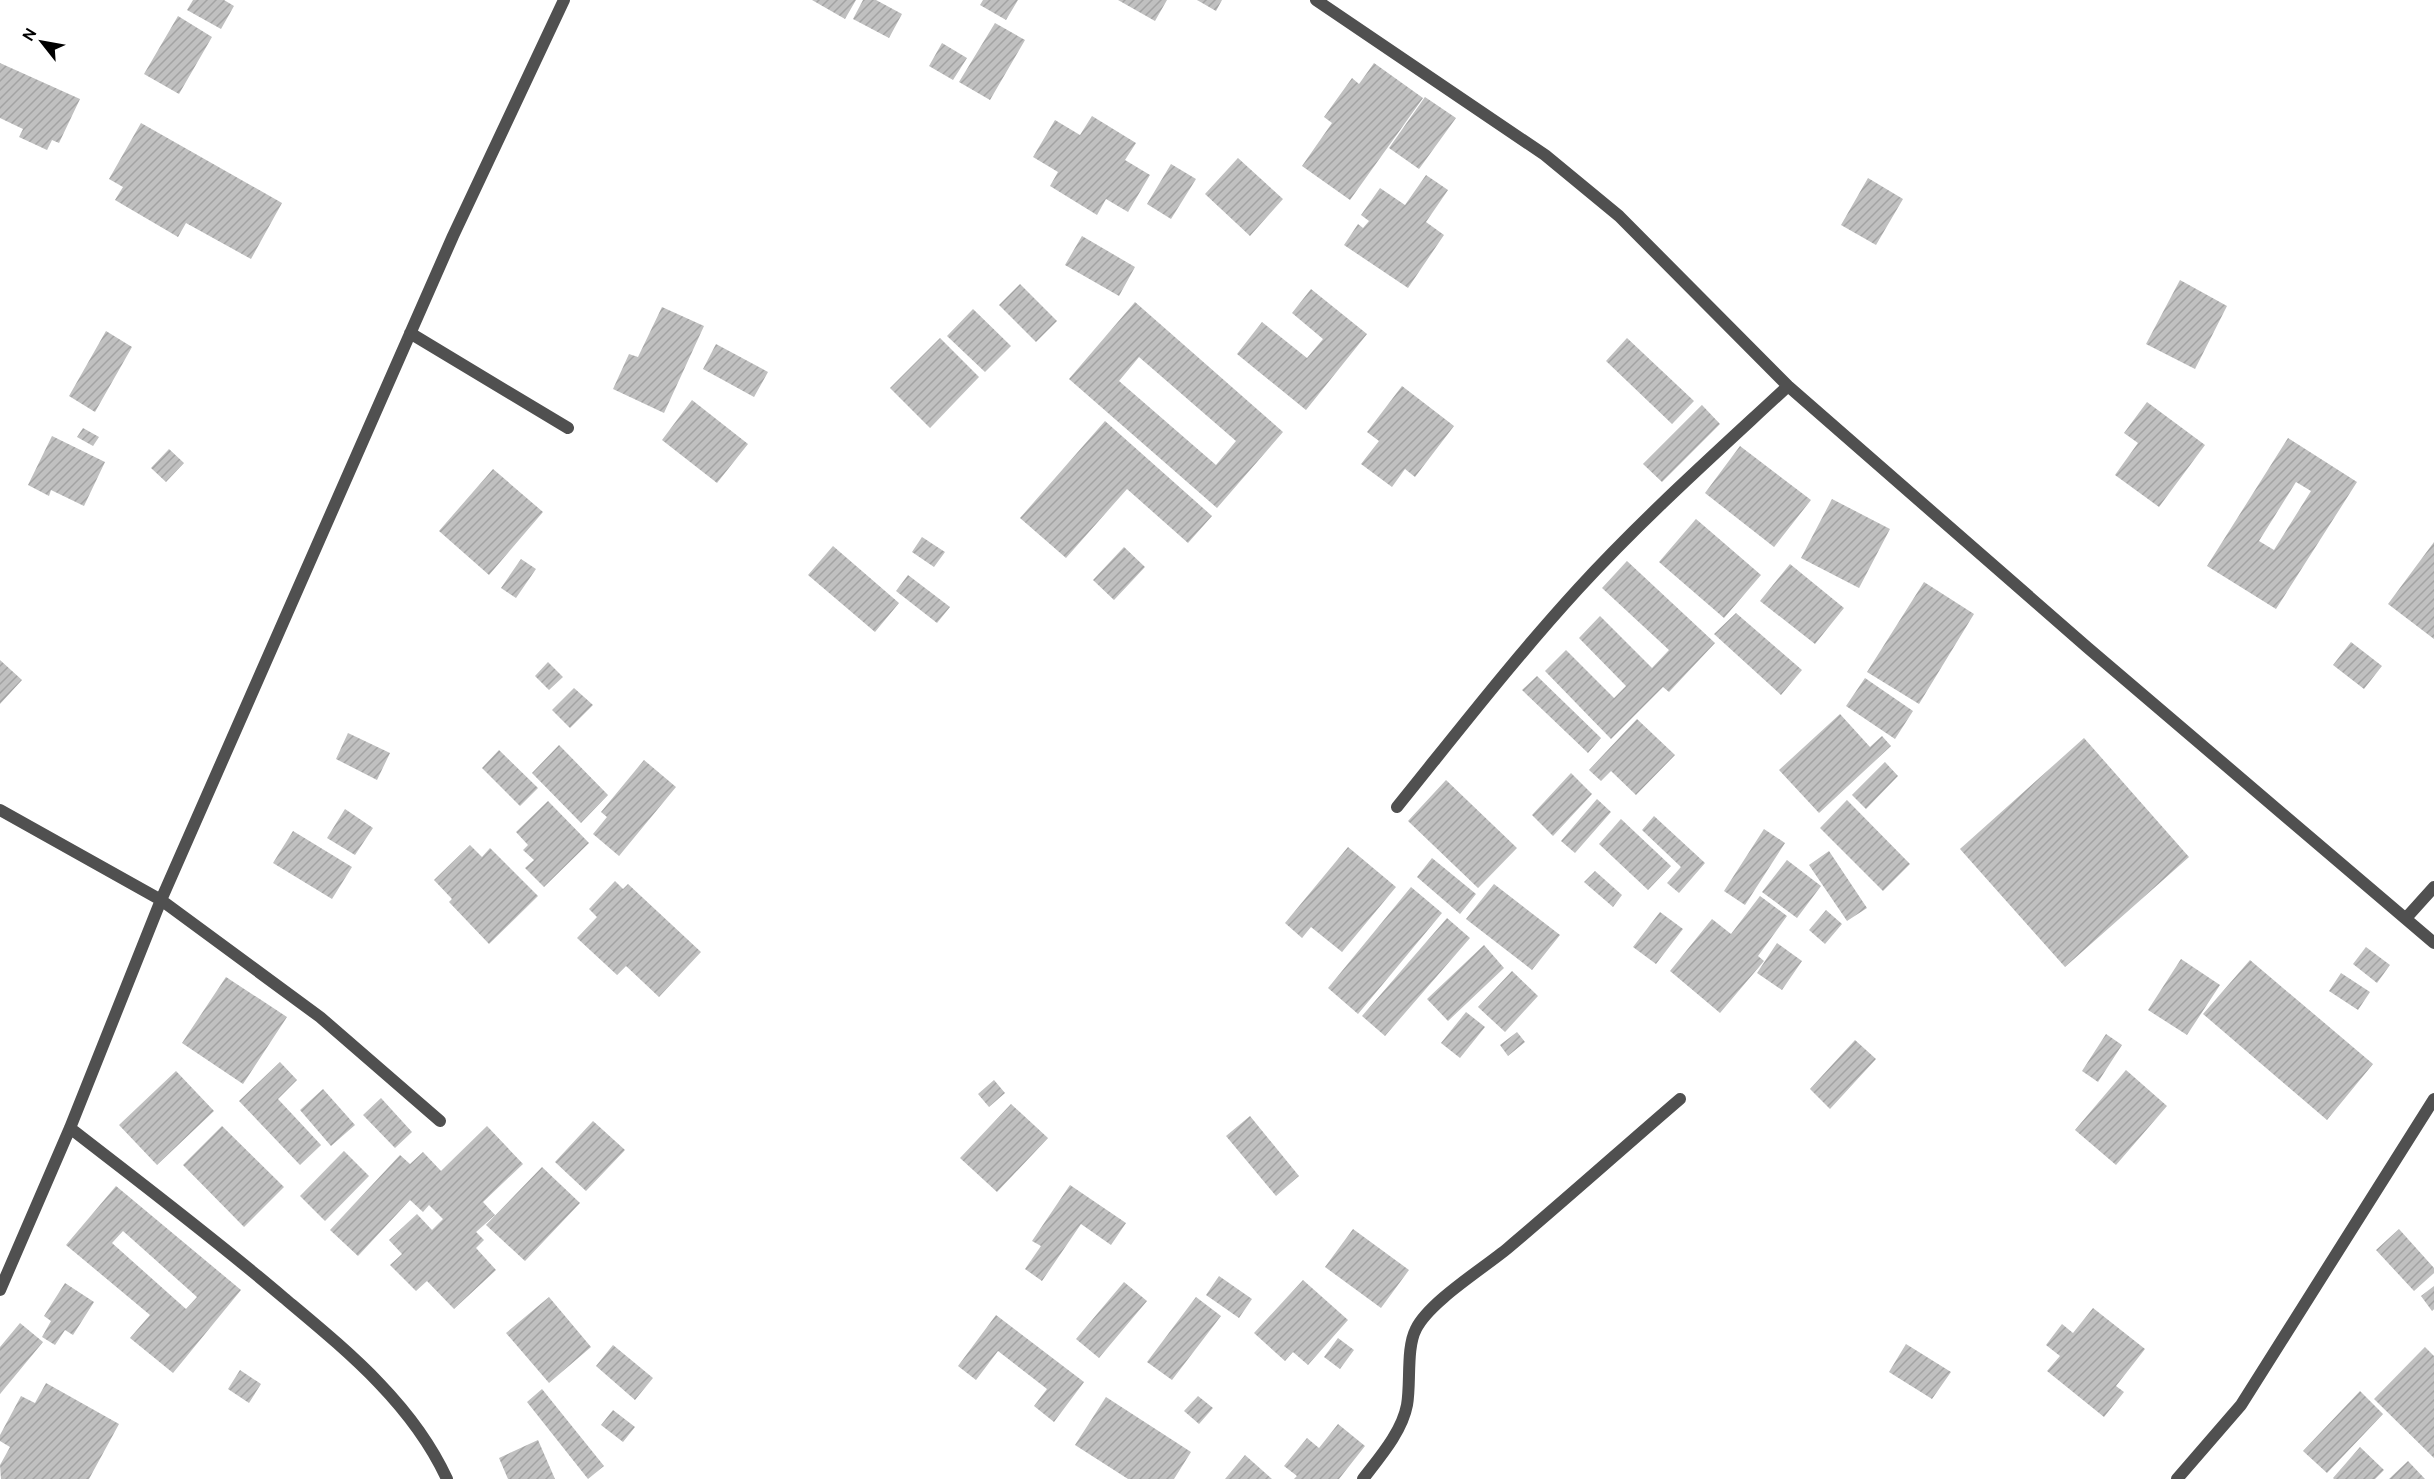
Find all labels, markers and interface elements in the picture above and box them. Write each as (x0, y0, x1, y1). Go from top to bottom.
north arrow (12, 12, 72, 72)
text: N (19, 25, 41, 44)

